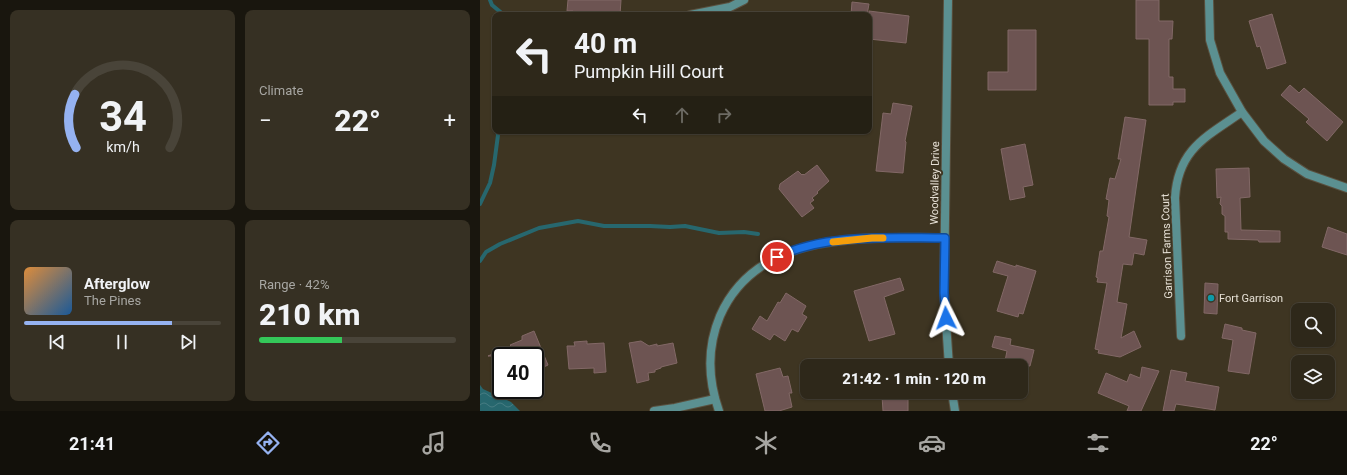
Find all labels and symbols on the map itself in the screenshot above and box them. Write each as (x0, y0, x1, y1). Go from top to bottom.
street label: Woodvalley Drive (928, 141, 942, 225)
street label: Garrison Farms Court (1159, 193, 1175, 299)
pin (760, 240, 794, 274)
place label: Fort Garrison (1219, 292, 1283, 305)
marker: Fort Garrison (1206, 293, 1216, 303)
position arrow (925, 297, 967, 339)
speed limit sign: 40 (492, 347, 544, 399)

